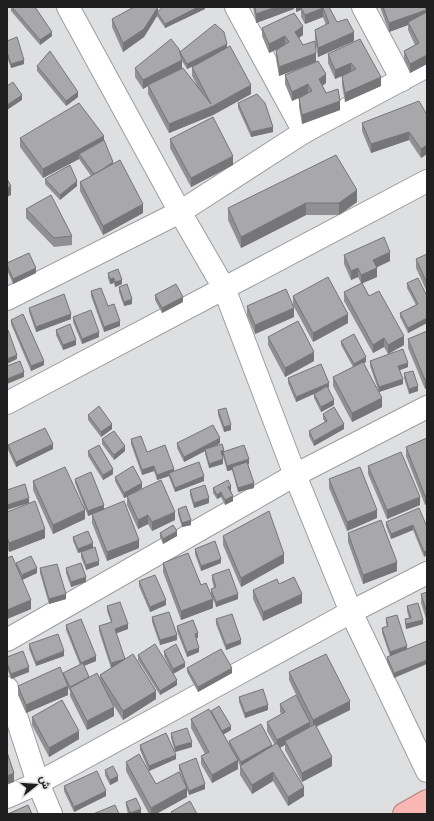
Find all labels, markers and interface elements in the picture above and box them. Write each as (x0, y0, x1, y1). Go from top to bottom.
north arrow (16, 765, 56, 805)
text: ش (34, 774, 54, 791)

